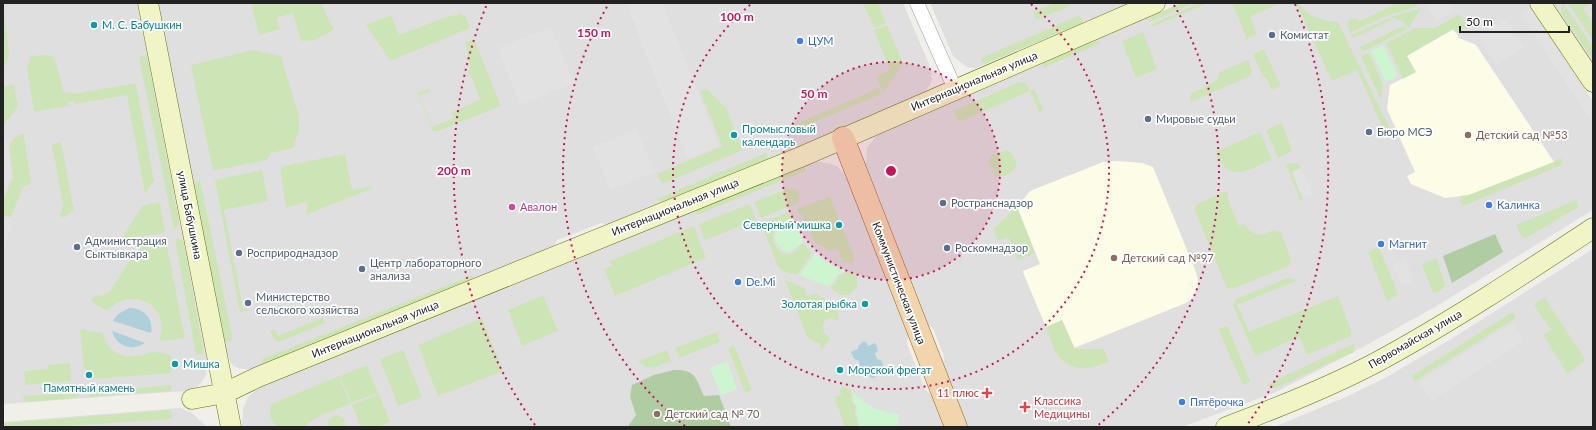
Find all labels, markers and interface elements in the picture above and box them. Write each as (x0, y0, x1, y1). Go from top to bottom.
scale bar (1460, 8, 1569, 34)
text: 100 m (720, 9, 754, 24)
text: 50 m (1466, 14, 1493, 29)
place label: М. С. Бабушкин (102, 18, 182, 31)
marker: М. С. Бабушкин (89, 20, 99, 30)
text: 150 m (577, 25, 611, 40)
place label: Комистат (1280, 28, 1329, 41)
marker: Комистат (1267, 30, 1277, 40)
place label: ЦУМ (808, 34, 834, 47)
marker: ЦУМ (795, 36, 805, 46)
street label: Интернациональная улица (909, 48, 1039, 113)
text: 50 m (801, 86, 827, 101)
place label: Мировые судьи (1156, 112, 1236, 125)
marker: Мировые судьи (1143, 114, 1153, 124)
place label: Промысловый календарь (742, 122, 816, 148)
place label: Бюро МСЭ (1377, 125, 1433, 138)
marker: Бюро МСЭ (1364, 127, 1374, 137)
place label: Детский сад №53 (1476, 128, 1568, 141)
marker: Промысловый календарь (729, 130, 739, 140)
marker: Детский сад №53 (1463, 130, 1473, 140)
text: 200 m (437, 163, 471, 178)
centre of rings (884, 164, 898, 178)
street label: улица Бабушкина (176, 170, 205, 260)
street label: Интернациональная улица (609, 175, 740, 238)
place label: Ространснадзор (951, 196, 1033, 209)
marker: Ространснадзор (938, 198, 948, 208)
place label: Калинка (1497, 198, 1540, 211)
place label: Авалон (520, 200, 557, 213)
marker: Калинка (1484, 200, 1494, 210)
marker: Авалон (507, 202, 517, 212)
place label: Северный мишка (743, 218, 831, 231)
marker: Северный мишка (834, 220, 844, 230)
street label: Коммунистическая улица (870, 220, 929, 346)
place label: Администрация Сыктывкара (85, 234, 167, 260)
place label: Магнит (1389, 237, 1428, 250)
marker: Магнит (1376, 239, 1386, 249)
place label: Роскомнадзор (955, 241, 1028, 254)
marker: Администрация Сыктывкара (72, 242, 82, 252)
marker: Роскомнадзор (942, 243, 952, 253)
place label: Росприроднадзор (247, 246, 338, 259)
marker: Росприроднадзор (234, 248, 244, 258)
place label: Детский сад №97 (1122, 251, 1214, 264)
marker: Детский сад №97 (1109, 253, 1119, 263)
place label: Центр лабораторного анализа (370, 256, 482, 282)
marker: Центр лабораторного анализа (357, 264, 367, 274)
place label: De.Mi (746, 275, 776, 288)
marker: De.Mi (733, 277, 743, 287)
place label: Министерство сельского хозяйства (256, 290, 359, 316)
street label: Интернациональная улица (309, 297, 440, 360)
place label: Золотая рыбка (781, 297, 857, 310)
marker: Министерство сельского хозяйства (243, 298, 253, 308)
marker: Золотая рыбка (860, 299, 870, 309)
street label: Первомайская улица (1366, 306, 1464, 371)
place label: Мишка (183, 357, 220, 370)
marker: Мишка (170, 359, 180, 369)
place label: Морской фрегат (848, 363, 932, 376)
marker: Морской фрегат (835, 365, 845, 375)
marker: Памятный камень (84, 370, 94, 380)
place label: Памятный камень (43, 381, 135, 394)
place label: 11 плюс (937, 386, 979, 399)
marker: 11 плюс (982, 388, 992, 398)
place label: Классика Медицины (1034, 394, 1090, 420)
place label: Пятёрочка (1190, 395, 1244, 408)
marker: Пятёрочка (1177, 397, 1187, 407)
marker: Классика Медицины (1019, 401, 1031, 413)
place label: Детский сад № 70 (665, 407, 760, 420)
marker: Детский сад № 70 (652, 409, 662, 419)

